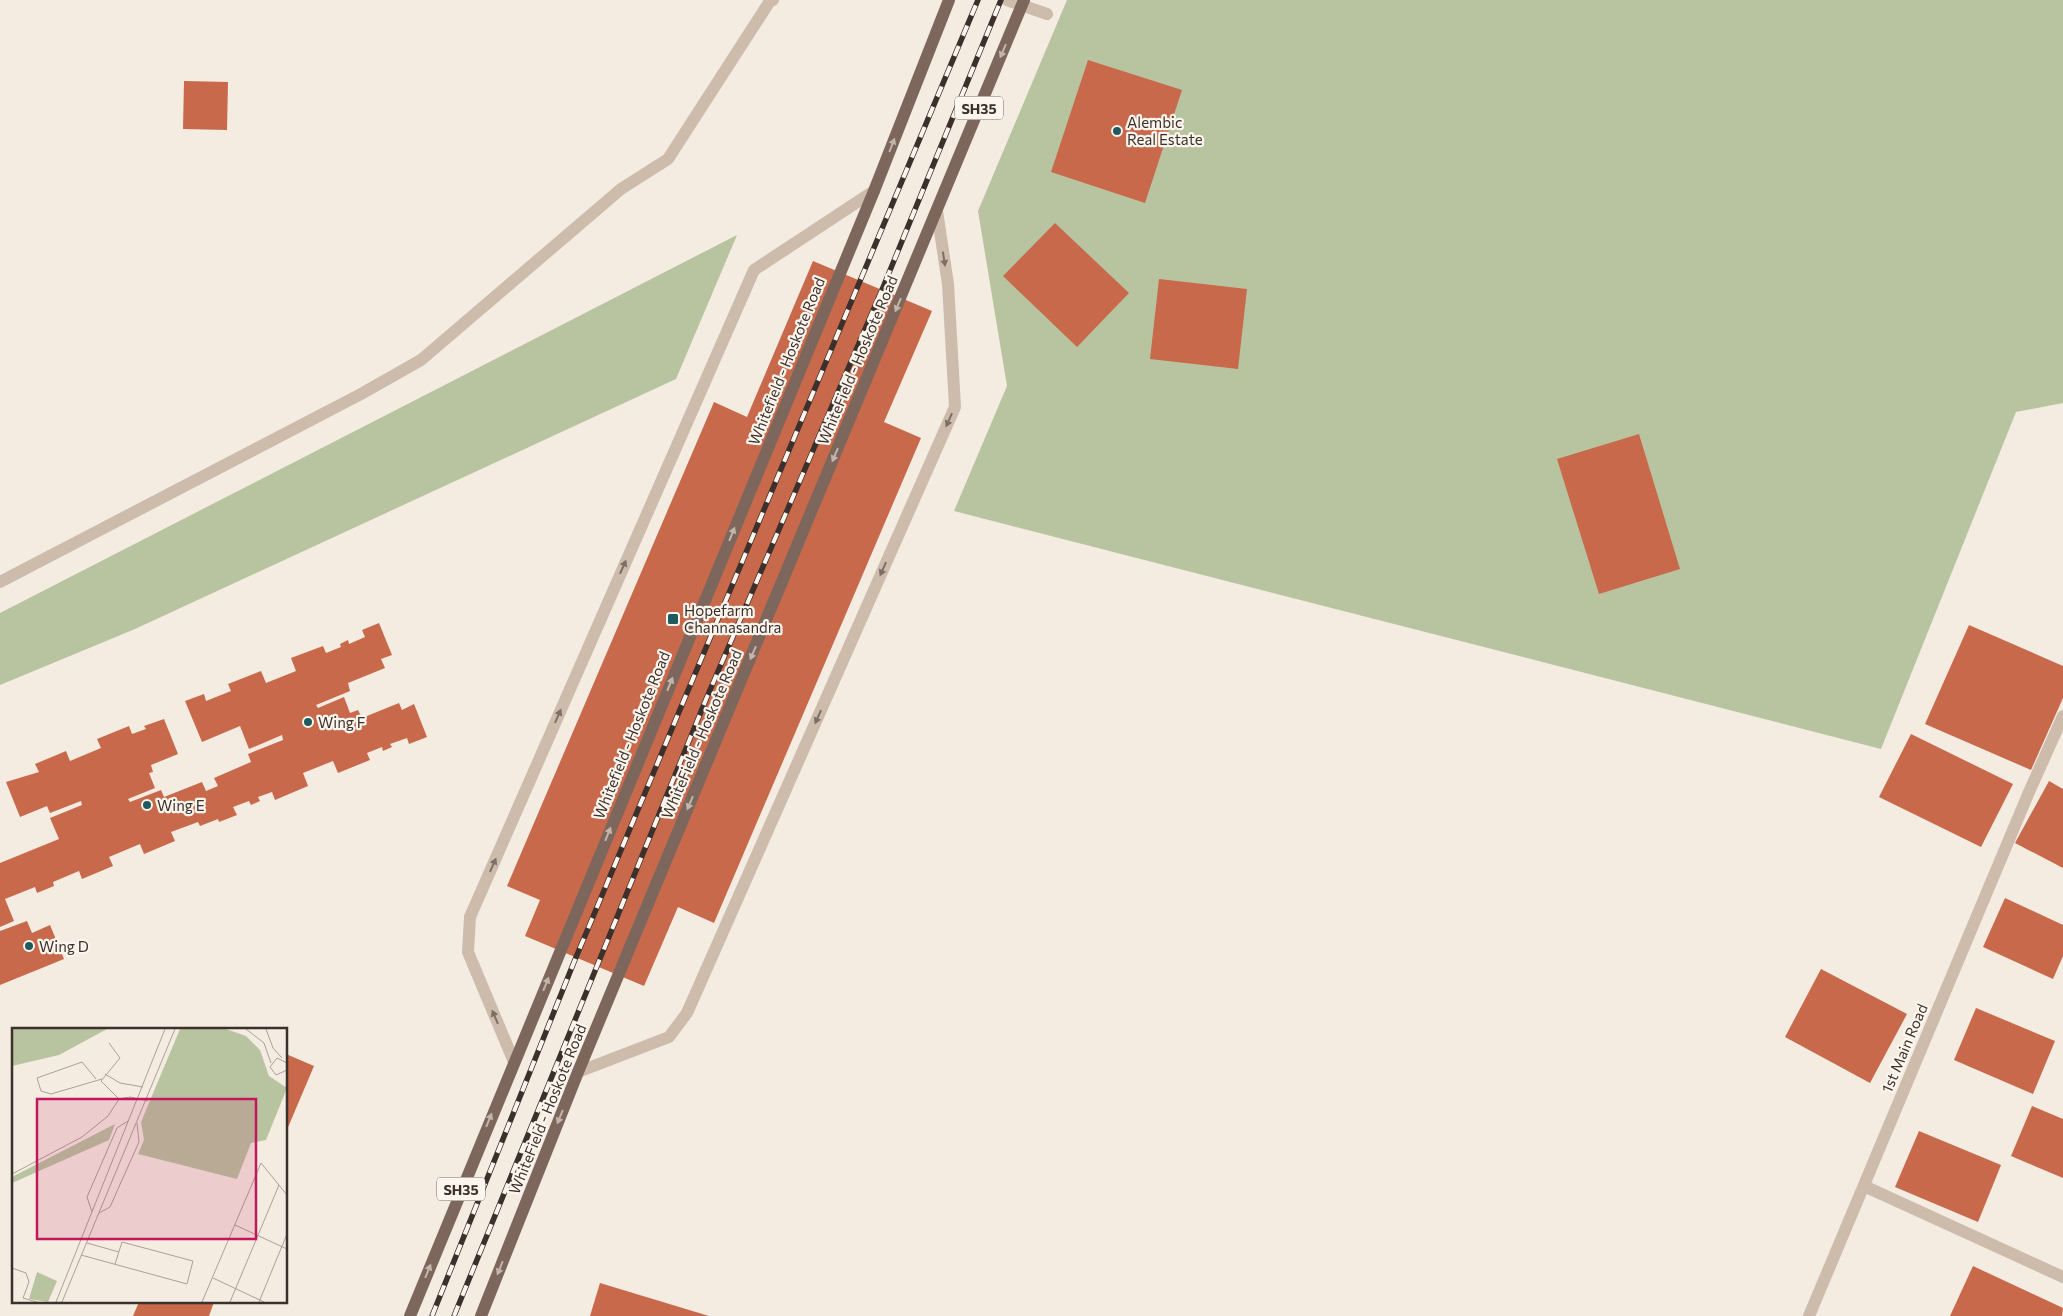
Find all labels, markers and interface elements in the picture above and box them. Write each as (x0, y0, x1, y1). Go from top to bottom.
one-way arrow (999, 44, 1007, 58)
road number: SH35 (955, 96, 1003, 120)
place label: Alembic Real Estate (1127, 113, 1203, 148)
marker: Alembic Real Estate (1111, 125, 1123, 137)
one-way arrow (888, 137, 896, 152)
one-way arrow (941, 252, 949, 268)
street label: WhiteField - Hoskote Road (813, 273, 901, 447)
street label: Whitefield - Hoskote Road (744, 275, 828, 447)
one-way arrow (893, 298, 901, 312)
one-way arrow (945, 413, 953, 427)
one-way arrow (831, 448, 839, 462)
one-way arrow (728, 526, 736, 541)
one-way arrow (620, 560, 628, 574)
one-way arrow (879, 562, 887, 576)
place label: Hopefarm Channasandra (684, 601, 781, 636)
marker: Hopefarm Channasandra (666, 612, 680, 626)
one-way arrow (748, 646, 756, 660)
street label: WhiteField - Hoskote Road (657, 647, 745, 821)
street label: Whitefield - Hoskote Road (589, 649, 673, 821)
one-way arrow (666, 676, 674, 691)
one-way arrow (555, 709, 563, 723)
one-way arrow (813, 710, 821, 724)
place label: Wing F (318, 713, 365, 731)
marker: Wing F (302, 716, 314, 728)
place label: Wing E (157, 796, 205, 814)
one-way arrow (686, 796, 694, 810)
marker: Wing E (141, 799, 153, 811)
one-way arrow (604, 826, 612, 841)
one-way arrow (489, 857, 497, 872)
place label: Wing D (39, 937, 89, 955)
marker: Wing D (23, 940, 35, 952)
one-way arrow (542, 977, 550, 991)
street label: 1st Main Road (1877, 1001, 1931, 1095)
one-way arrow (490, 1010, 498, 1024)
street label: WhiteField - Hoskote Road (505, 1021, 589, 1197)
inset map (12, 1028, 288, 1304)
one-way arrow (556, 1110, 564, 1124)
one-way arrow (486, 1113, 494, 1127)
road number: SH35 (437, 1178, 485, 1200)
one-way arrow (496, 1261, 504, 1276)
one-way arrow (424, 1263, 432, 1278)

